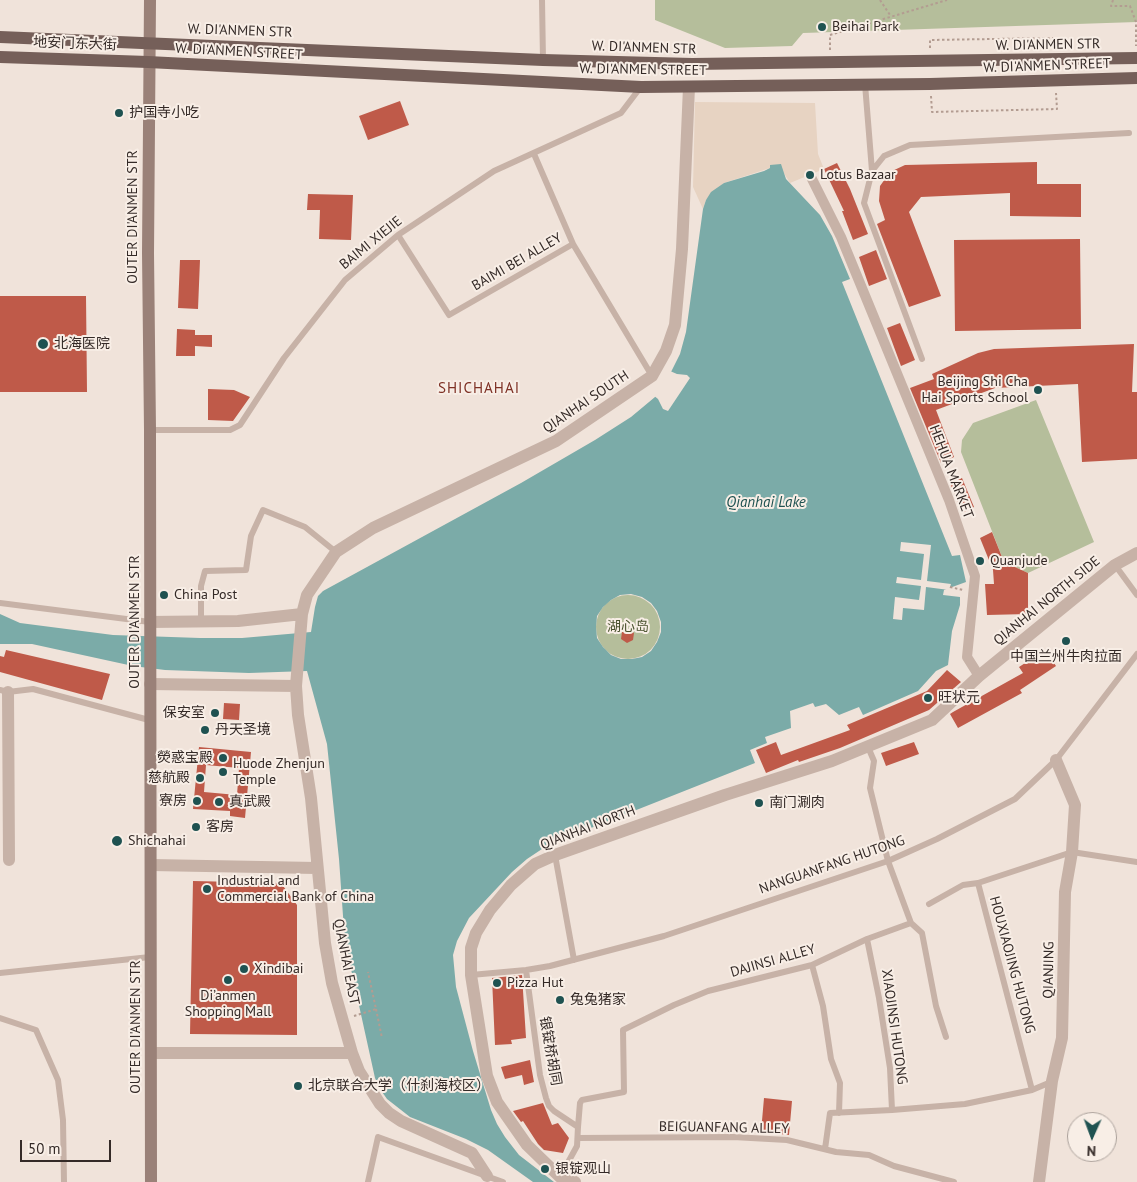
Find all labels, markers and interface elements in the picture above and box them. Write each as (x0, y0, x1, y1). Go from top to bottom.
place label: Beihai Park (832, 19, 899, 35)
street label: W. DI'ANMEN STR (187, 21, 293, 41)
marker: Beihai Park (816, 21, 828, 33)
street label: 地安门东大街 (33, 34, 117, 54)
street label: W. DI'ANMEN STR (995, 36, 1101, 54)
street label: W. DI'ANMEN STR (591, 38, 697, 58)
street label: W. DI'ANMEN STREET (175, 40, 303, 64)
street label: W. DI'ANMEN STREET (983, 55, 1111, 77)
street label: W. DI'ANMEN STREET (579, 60, 707, 80)
place label: 护国寺小吃 (129, 105, 199, 121)
marker: 护国寺小吃 (113, 107, 125, 119)
street label: OUTER DI'ANMEN STR (125, 150, 141, 284)
place label: Lotus Bazaar (820, 167, 896, 183)
marker: Lotus Bazaar (804, 169, 816, 181)
street label: BAIMI XIEJIE (336, 213, 406, 273)
street label: BAIMI BEI ALLEY (469, 230, 565, 294)
place label: 北海医院 (54, 336, 110, 352)
marker: 北海医院 (36, 337, 50, 351)
street label: QIANHAI SOUTH (540, 367, 632, 437)
place label: Beijing Shi Cha Hai Sports School (922, 374, 1028, 407)
district label: SHICHAHAI (437, 380, 521, 398)
marker: Beijing Shi Cha Hai Sports School (1032, 384, 1044, 396)
street label: HEHUA MARKET (925, 423, 977, 521)
water label: Qianhai Lake (726, 494, 806, 512)
place label: Quanjude (990, 553, 1048, 569)
street label: QIANHAI NORTH SIDE (990, 553, 1104, 649)
street label: OUTER DI'ANMEN STR (127, 555, 143, 689)
marker: Quanjude (974, 555, 986, 567)
place label: China Post (174, 587, 237, 603)
marker: China Post (158, 589, 170, 601)
park label: 湖心岛 (607, 619, 649, 635)
marker: 中国兰州牛肉拉面 (1060, 635, 1072, 647)
place label: 中国兰州牛肉拉面 (1010, 649, 1122, 665)
place label: 旺状元 (938, 690, 980, 706)
marker: 旺状元 (922, 692, 934, 704)
place label: 保安室 (163, 705, 205, 721)
marker: 保安室 (209, 707, 221, 719)
place label: 丹天圣境 (215, 722, 271, 738)
marker: 丹天圣境 (199, 724, 211, 736)
place label: 熒惑宝殿 (157, 750, 213, 766)
marker: 熒惑宝殿 (217, 752, 229, 764)
place label: Huode Zhenjun Temple (233, 756, 325, 789)
marker: Huode Zhenjun Temple (217, 766, 229, 778)
place label: 慈航殿 (148, 770, 190, 786)
marker: 慈航殿 (194, 772, 206, 784)
place label: 寮房 (159, 793, 187, 809)
place label: 真武殿 (229, 794, 271, 810)
marker: 寮房 (191, 795, 203, 807)
place label: 南门涮肉 (769, 795, 825, 811)
marker: 真武殿 (213, 796, 225, 808)
marker: 南门涮肉 (753, 797, 765, 809)
street label: QIANHAI NORTH (538, 802, 638, 854)
place label: 客房 (206, 819, 234, 835)
marker: 客房 (190, 821, 202, 833)
street label: NANGUANFANG HUTONG (757, 832, 907, 898)
place label: Shichahai (128, 833, 186, 849)
marker: Shichahai (110, 834, 124, 848)
place label: Industrial and Commercial Bank of China (217, 873, 374, 906)
marker: Industrial and Commercial Bank of China (201, 883, 213, 895)
street label: HOUXIAOJING HUTONG (986, 895, 1038, 1035)
street label: QIANHAI EAST (329, 917, 363, 1007)
street label: DAJINSI ALLEY (728, 941, 818, 981)
street label: QIANJING (1040, 941, 1058, 999)
street label: OUTER DI'ANMEN STR (128, 960, 144, 1094)
place label: Xindibai (254, 961, 304, 977)
marker: Xindibai (238, 963, 250, 975)
street label: XIAOJINSI HUTONG (878, 968, 910, 1086)
marker: Di’anmen Shopping Mall (222, 974, 234, 986)
place label: Pizza Hut (507, 975, 563, 991)
marker: Pizza Hut (491, 977, 503, 989)
place label: Di’anmen Shopping Mall (185, 988, 271, 1020)
place label: 兔兔猪家 (570, 992, 626, 1008)
marker: 兔兔猪家 (554, 994, 566, 1006)
street label: 银锭桥胡同 (536, 1015, 564, 1087)
place label: 北京联合大学（什刹海校区） (308, 1078, 490, 1094)
marker: 北京联合大学（什刹海校区） (292, 1080, 304, 1092)
north arrow (1067, 1112, 1117, 1162)
street label: BEIGUANFANG ALLEY (659, 1118, 789, 1138)
scale bar (22, 1130, 114, 1162)
text: 50 m (28, 1139, 61, 1158)
text: N (1087, 1142, 1096, 1160)
place label: 银锭观山 (555, 1161, 611, 1177)
marker: 银锭观山 (539, 1163, 551, 1175)

